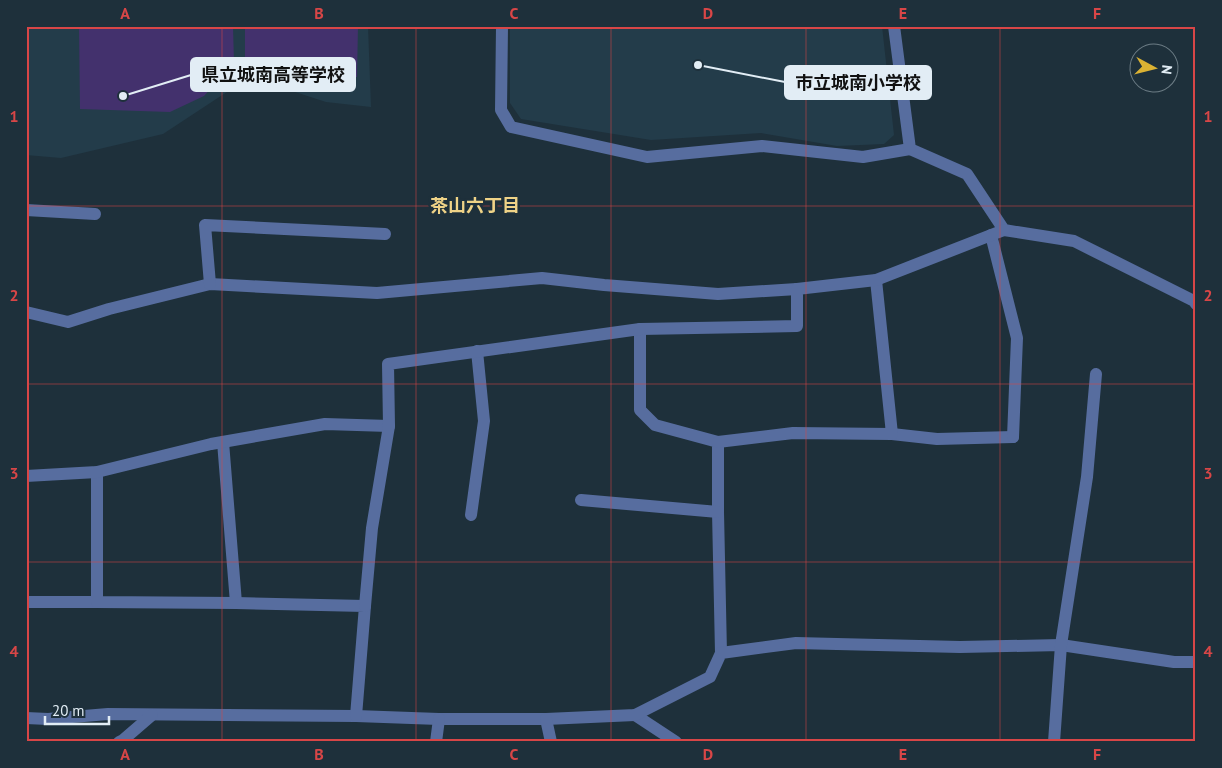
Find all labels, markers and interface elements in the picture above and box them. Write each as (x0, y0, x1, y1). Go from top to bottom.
text: A (120, 3, 130, 23)
text: B (314, 3, 324, 23)
text: C (510, 3, 519, 23)
text: D (703, 3, 713, 23)
text: E (899, 3, 907, 23)
text: F (1093, 3, 1101, 23)
north arrow (1130, 42, 1180, 92)
callout: 県立城南高等学校 (191, 58, 355, 91)
text: 県立城南高等学校 (201, 63, 345, 86)
text: N (1157, 64, 1176, 75)
callout: 市立城南小学校 (785, 66, 931, 99)
text: 市立城南小学校 (795, 71, 921, 94)
text: 1 (9, 106, 19, 126)
text: 1 (1203, 106, 1213, 126)
district label: 茶山六丁目 (430, 194, 520, 217)
text: 2 (9, 285, 19, 305)
text: 2 (1203, 285, 1213, 305)
text: 3 (9, 463, 19, 483)
text: 3 (1203, 463, 1213, 483)
text: 4 (9, 641, 19, 661)
text: 4 (1203, 641, 1213, 661)
scale bar (45, 693, 109, 725)
text: 20 m (52, 701, 85, 720)
text: A (120, 744, 130, 764)
text: B (314, 744, 324, 764)
text: C (510, 744, 519, 764)
text: D (703, 744, 713, 764)
text: E (899, 744, 907, 764)
text: F (1093, 744, 1101, 764)

